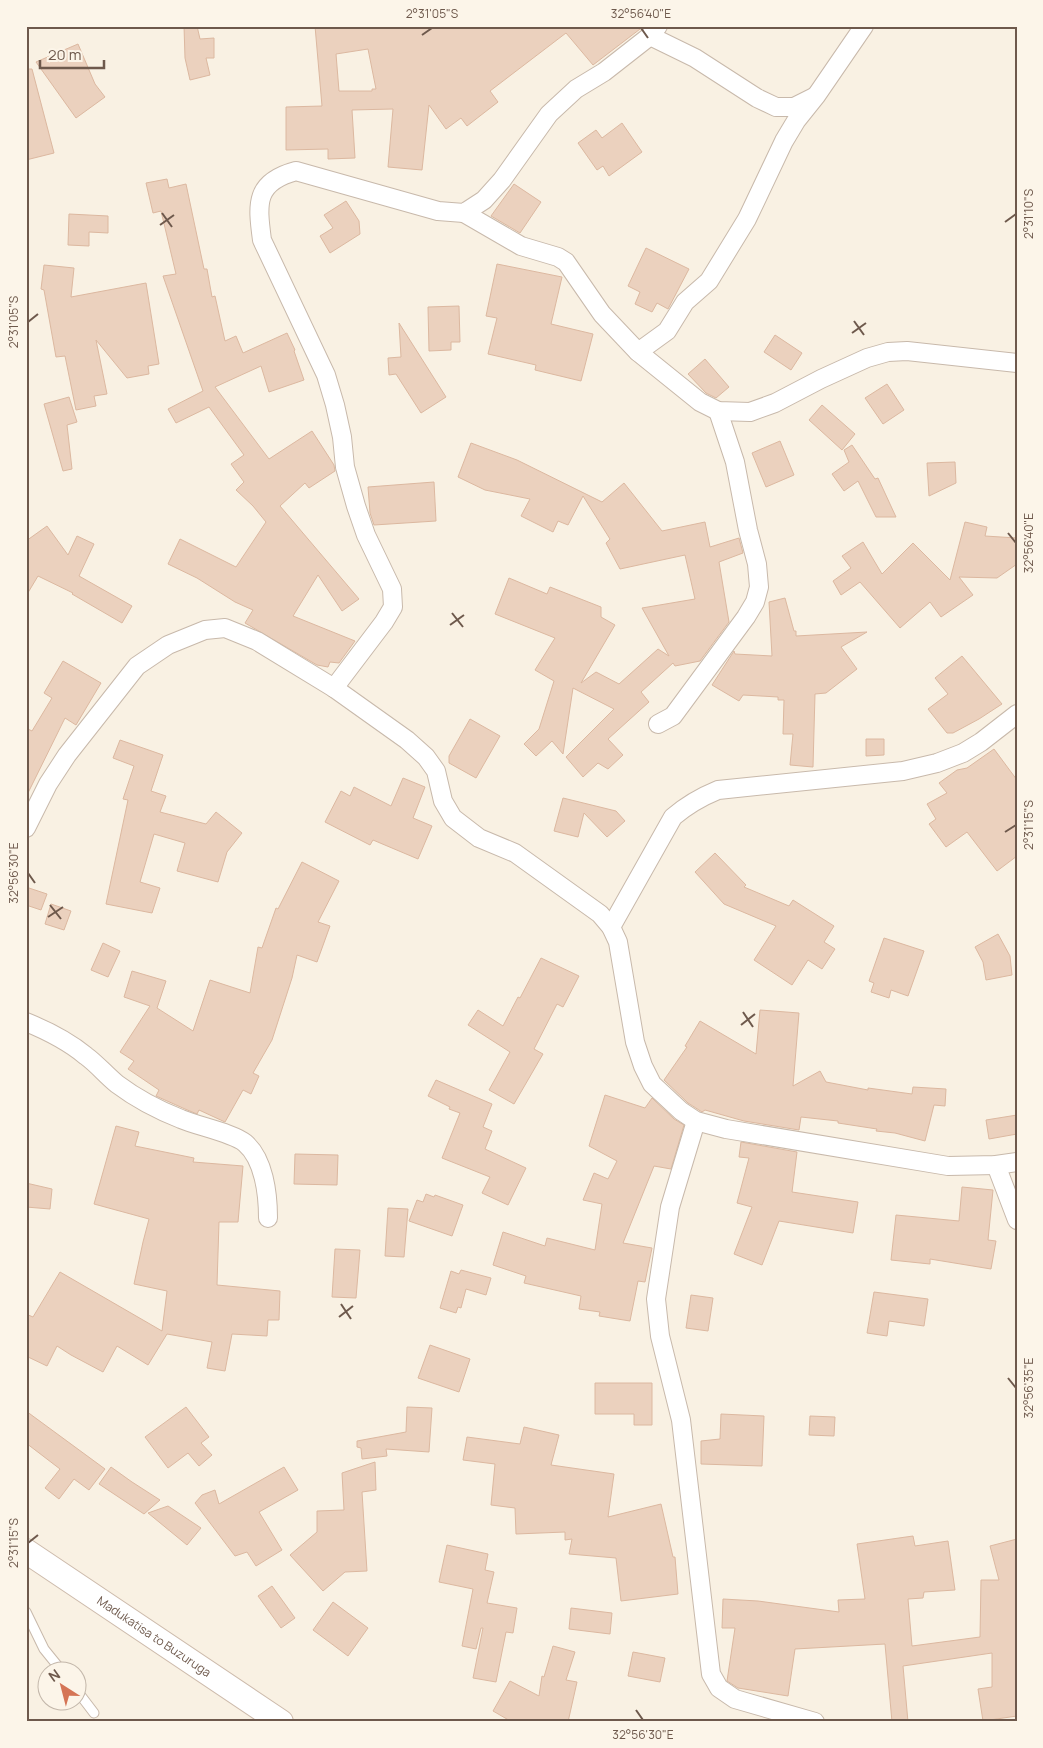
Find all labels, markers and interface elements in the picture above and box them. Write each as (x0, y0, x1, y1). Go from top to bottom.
text: 2°31'05"S (406, 5, 458, 22)
text: 32°56'40"E (611, 5, 671, 22)
scale bar (40, 38, 104, 70)
text: 20 m (48, 44, 81, 65)
text: 2°31'10"S (1020, 189, 1037, 239)
text: 2°31'05"S (5, 296, 22, 348)
text: 32°56'40"E (1020, 513, 1037, 573)
text: 2°31'15"S (1020, 800, 1037, 850)
text: 32°56'30"E (5, 842, 22, 904)
text: 32°56'35"E (1020, 1357, 1037, 1418)
text: 2°31'15"S (5, 1518, 22, 1568)
street label: Madukatisa to Buzuruga (94, 1592, 215, 1681)
north arrow (38, 1660, 88, 1710)
text: N (44, 1664, 64, 1686)
text: 32°56'30"E (612, 1726, 674, 1743)

